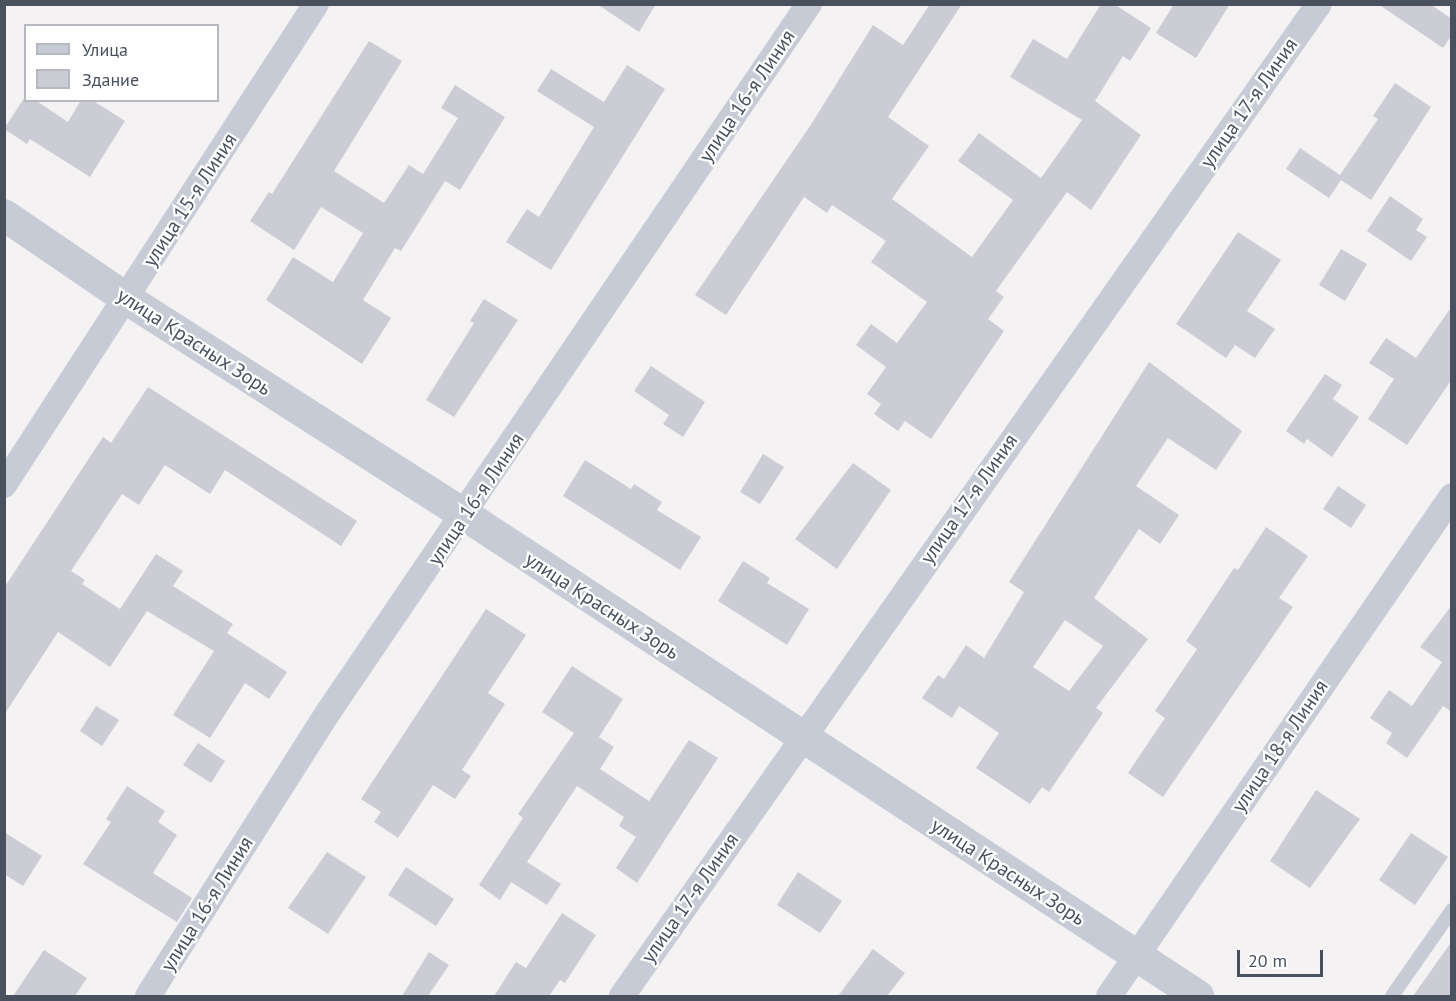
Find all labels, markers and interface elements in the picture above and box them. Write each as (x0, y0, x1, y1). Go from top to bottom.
legend (24, 24, 219, 102)
street label: улица 16-я Линия (694, 25, 800, 167)
street label: улица 17-я Линия (1195, 33, 1303, 173)
text: Улица (82, 38, 128, 61)
text: Здание (82, 68, 139, 91)
street label: улица 15-я Линия (138, 129, 242, 271)
street label: улица Красных Зорь (112, 283, 276, 401)
street label: улица 16-я Линия (423, 428, 529, 570)
street label: улица 17-я Линия (915, 429, 1023, 569)
street label: улица Красных Зорь (520, 547, 684, 665)
street label: улица 18-я Линия (1227, 675, 1333, 817)
street label: улица Красных Зорь (926, 813, 1090, 931)
street label: улица 17-я Линия (636, 828, 744, 968)
street label: улица 16-я Линия (156, 832, 258, 976)
scale bar (1240, 938, 1326, 976)
text: 20 m (1248, 949, 1287, 972)

